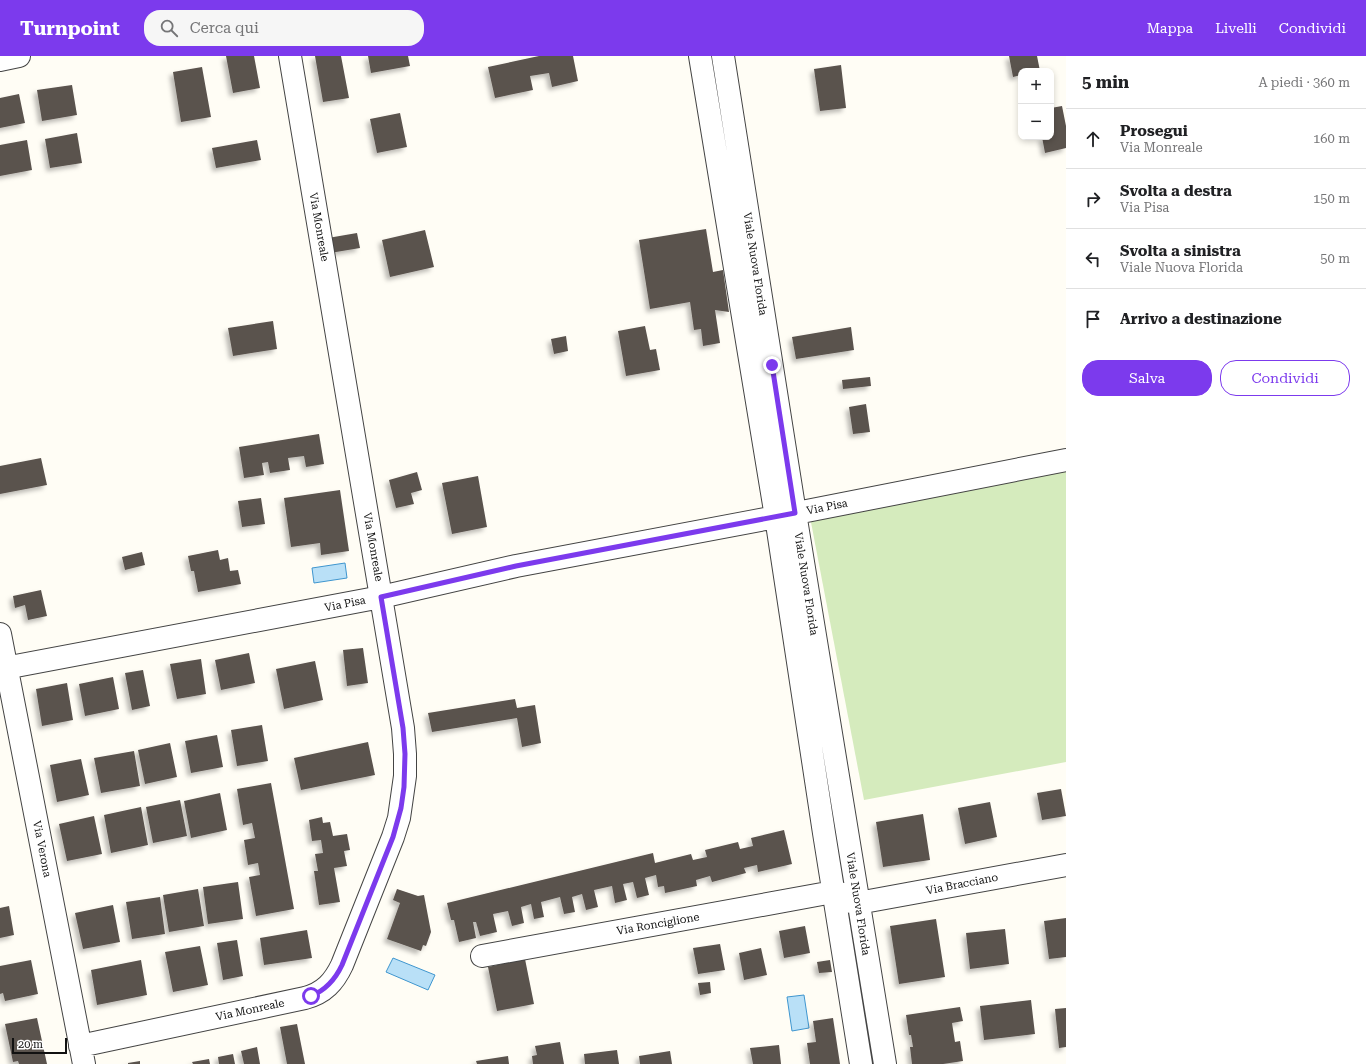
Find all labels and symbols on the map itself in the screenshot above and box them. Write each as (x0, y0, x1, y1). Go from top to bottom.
street label: Via Monreale (307, 191, 331, 263)
street label: Viale Nuova Florida (740, 212, 770, 316)
route end (763, 356, 781, 374)
street label: Via Pisa (805, 497, 849, 517)
street label: Via Monreale (361, 511, 385, 583)
street label: Viale Nuova Florida (791, 532, 821, 636)
street label: Via Pisa (323, 594, 367, 614)
street label: Via Verona (30, 820, 54, 878)
street label: Viale Nuova Florida (843, 852, 873, 956)
street label: Via Bracciano (925, 871, 999, 897)
street label: Via Ronciglione (616, 910, 700, 938)
route start (302, 987, 320, 1005)
street label: Via Monreale (214, 996, 286, 1024)
scale bar (12, 1036, 67, 1055)

